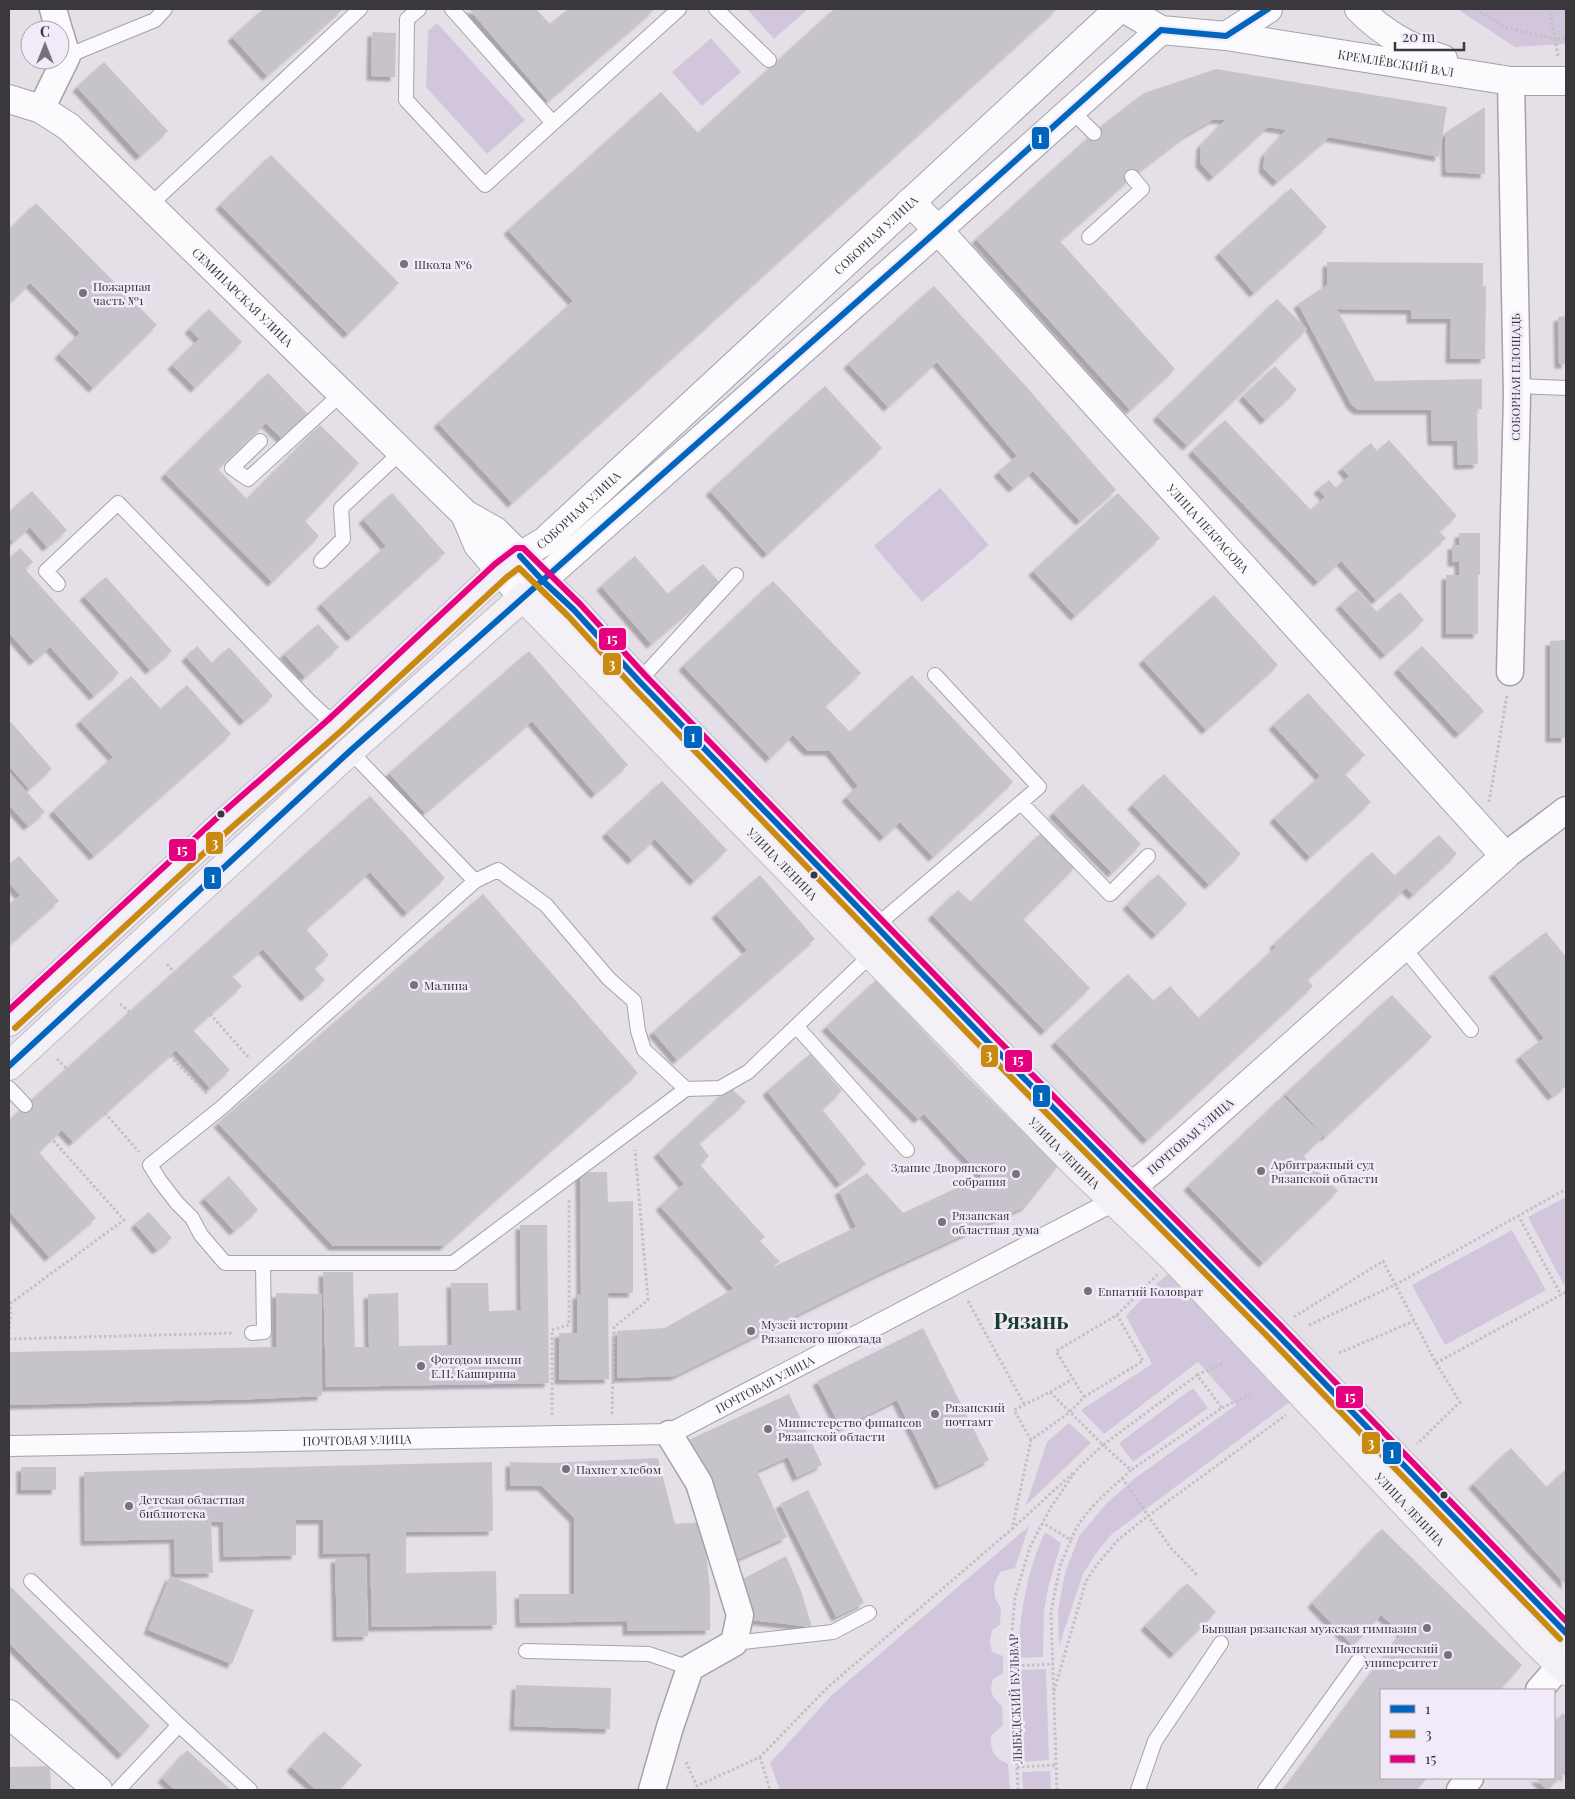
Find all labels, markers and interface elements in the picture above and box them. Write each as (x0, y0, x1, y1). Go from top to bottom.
north arrow (20, 20, 70, 70)
scale bar (1395, 20, 1464, 52)
text: С (40, 22, 50, 41)
text: 20 m (1402, 26, 1436, 46)
street label: КРЕМЛЁВСКИЙ ВАЛ (1337, 46, 1455, 80)
line badge: 1 (1031, 126, 1050, 150)
text: 1 (1037, 128, 1043, 147)
street label: СОБОРНАЯ УЛИЦА (830, 192, 921, 278)
street label: СЕМИНАРСКАЯ УЛИЦА (189, 244, 297, 350)
place label: Школа №6 (414, 256, 472, 272)
marker: Школа №6 (398, 258, 410, 270)
place label: Пожарная часть №1 (93, 278, 151, 308)
marker: Пожарная часть №1 (77, 287, 89, 299)
street label: СОБОРНАЯ ПЛОЩАДЬ (1507, 313, 1523, 441)
street label: СОБОРНАЯ УЛИЦА (533, 467, 624, 552)
street label: УЛИЦА НЕКРАСОВА (1163, 480, 1253, 576)
line badge: 15 (598, 627, 627, 651)
text: 15 (606, 629, 618, 648)
line badge: 3 (602, 652, 622, 676)
text: 3 (609, 654, 616, 673)
line badge: 1 (683, 725, 703, 749)
text: 1 (690, 727, 696, 746)
unlabelled marker (216, 809, 226, 819)
street label: УЛИЦА ЛЕНИНА (743, 823, 822, 904)
line badge: 3 (205, 831, 224, 855)
text: 3 (212, 833, 219, 852)
line badge: 15 (168, 838, 197, 862)
text: 15 (176, 840, 188, 859)
line badge: 1 (203, 866, 222, 890)
text: 1 (210, 868, 216, 887)
unlabelled marker (809, 870, 819, 880)
place label: Малина (424, 977, 468, 993)
marker: Малина (408, 979, 420, 991)
line badge: 3 (980, 1044, 999, 1068)
text: 3 (986, 1045, 993, 1064)
line badge: 15 (1004, 1049, 1033, 1073)
text: 15 (1012, 1050, 1024, 1069)
line badge: 1 (1032, 1084, 1051, 1108)
text: 1 (1038, 1086, 1044, 1105)
street label: ПОЧТОВАЯ УЛИЦА (1144, 1094, 1237, 1178)
street label: УЛИЦА ЛЕНИНА (1025, 1113, 1104, 1192)
place label: Арбитражный суд Рязанской области (1270, 1156, 1378, 1186)
place label: Здание Дворянского собрания (891, 1159, 1007, 1189)
marker: Арбитражный суд Рязанской области (1255, 1165, 1267, 1177)
marker: Здание Дворянского собрания (1010, 1168, 1022, 1180)
place label: Рязанская областная дума (952, 1207, 1039, 1237)
marker: Рязанская областная дума (936, 1216, 948, 1228)
place label: Евпатий Коловрат (1098, 1283, 1203, 1299)
marker: Евпатий Коловрат (1082, 1285, 1094, 1297)
district label: Рязань (993, 1305, 1069, 1335)
place label: Музей истории Рязанского шоколада (761, 1316, 882, 1346)
marker: Музей истории Рязанского шоколада (745, 1325, 757, 1337)
place label: Фотодом имени Е.Н. Каширина (431, 1351, 522, 1381)
street label: ПОЧТОВАЯ УЛИЦА (712, 1351, 817, 1416)
marker: Фотодом имени Е.Н. Каширина (415, 1360, 427, 1372)
line badge: 15 (1335, 1385, 1364, 1409)
text: 15 (1344, 1387, 1356, 1406)
place label: Рязанский почтамт (945, 1399, 1005, 1429)
marker: Рязанский почтамт (929, 1408, 941, 1420)
place label: Министерство финансов Рязанской области (778, 1414, 922, 1444)
marker: Министерство финансов Рязанской области (762, 1423, 774, 1435)
street label: ПОЧТОВАЯ УЛИЦА (302, 1431, 412, 1449)
line badge: 3 (1361, 1431, 1381, 1455)
text: 3 (1368, 1433, 1375, 1452)
line badge: 1 (1382, 1441, 1402, 1465)
text: 1 (1389, 1443, 1395, 1462)
place label: Пахнет хлебом (576, 1461, 662, 1477)
marker: Пахнет хлебом (560, 1463, 572, 1475)
street label: УЛИЦА ЛЕНИНА (1371, 1468, 1449, 1549)
unlabelled marker (1439, 1490, 1449, 1500)
place label: Детская областная библиотека (139, 1491, 245, 1521)
marker: Детская областная библиотека (123, 1500, 135, 1512)
place label: Бывшая рязанская мужская гимназия (1201, 1620, 1418, 1636)
marker: Бывшая рязанская мужская гимназия (1421, 1622, 1433, 1634)
street label: ЛЫБЕДСКИЙ БУЛЬВАР (1005, 1634, 1025, 1765)
place label: Политехнический университет (1335, 1640, 1438, 1670)
marker: Политехнический университет (1442, 1649, 1454, 1661)
legend (1380, 1689, 1555, 1779)
text: 1 (1425, 1698, 1431, 1718)
text: 3 (1425, 1723, 1432, 1743)
text: 15 (1425, 1748, 1437, 1768)

